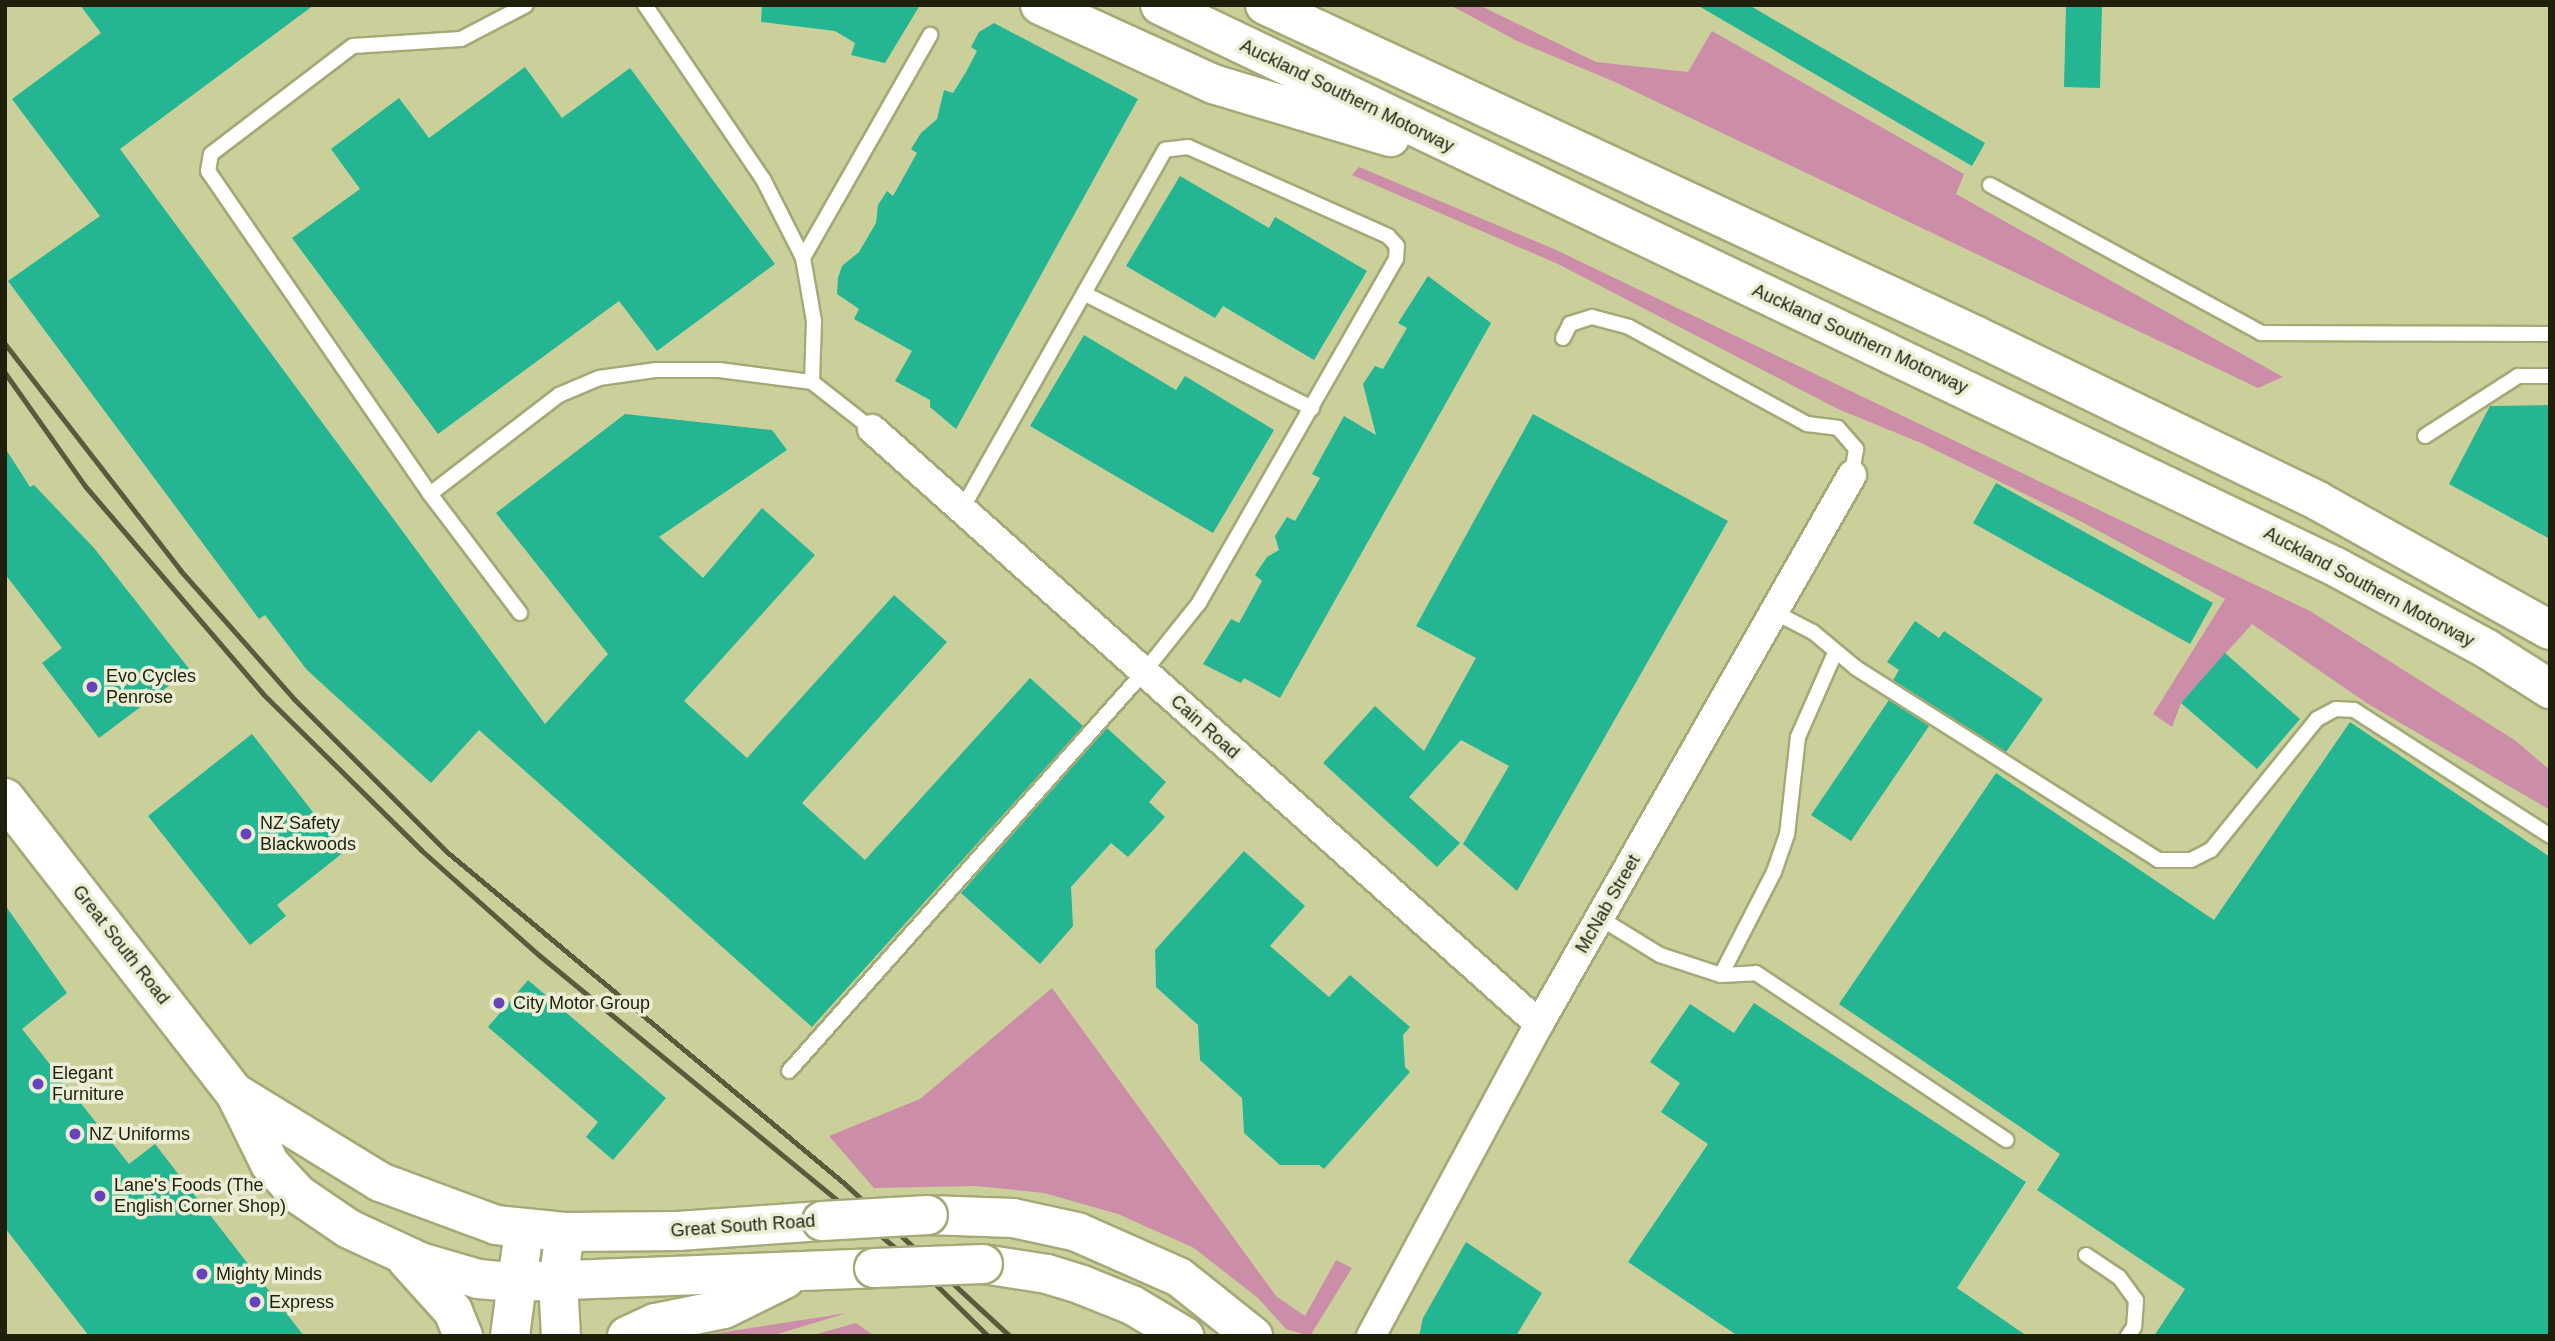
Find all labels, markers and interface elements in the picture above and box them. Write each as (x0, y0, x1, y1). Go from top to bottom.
street label: Auckland Southern Motorway (1237, 35, 1457, 157)
street label: Auckland Southern Motorway (1749, 280, 1971, 398)
street label: Auckland Southern Motorway (2260, 522, 2478, 652)
place label: Evo Cycles Penrose (106, 666, 196, 708)
marker: Evo Cycles Penrose (84, 679, 100, 695)
street label: Cain Road (1166, 691, 1244, 763)
place label: NZ Safety Blackwoods (260, 813, 356, 856)
marker: NZ Safety Blackwoods (238, 826, 254, 842)
street label: McNab Street (1571, 851, 1645, 957)
street label: Great South Road (68, 881, 174, 1009)
place label: City Motor Group (513, 992, 650, 1014)
marker: City Motor Group (491, 995, 507, 1011)
place label: Elegant Furniture (52, 1063, 124, 1106)
marker: Elegant Furniture (30, 1076, 46, 1092)
place label: NZ Uniforms (89, 1123, 190, 1145)
marker: NZ Uniforms (67, 1126, 83, 1142)
place label: Lane's Foods (The English Corner Shop) (114, 1175, 286, 1218)
marker: Lane's Foods (The English Corner Shop) (92, 1188, 108, 1204)
street label: Great South Road (670, 1210, 816, 1242)
place label: Mighty Minds (216, 1263, 322, 1285)
marker: Mighty Minds (194, 1266, 210, 1282)
place label: Express (269, 1291, 334, 1313)
marker: Express (247, 1294, 263, 1310)

